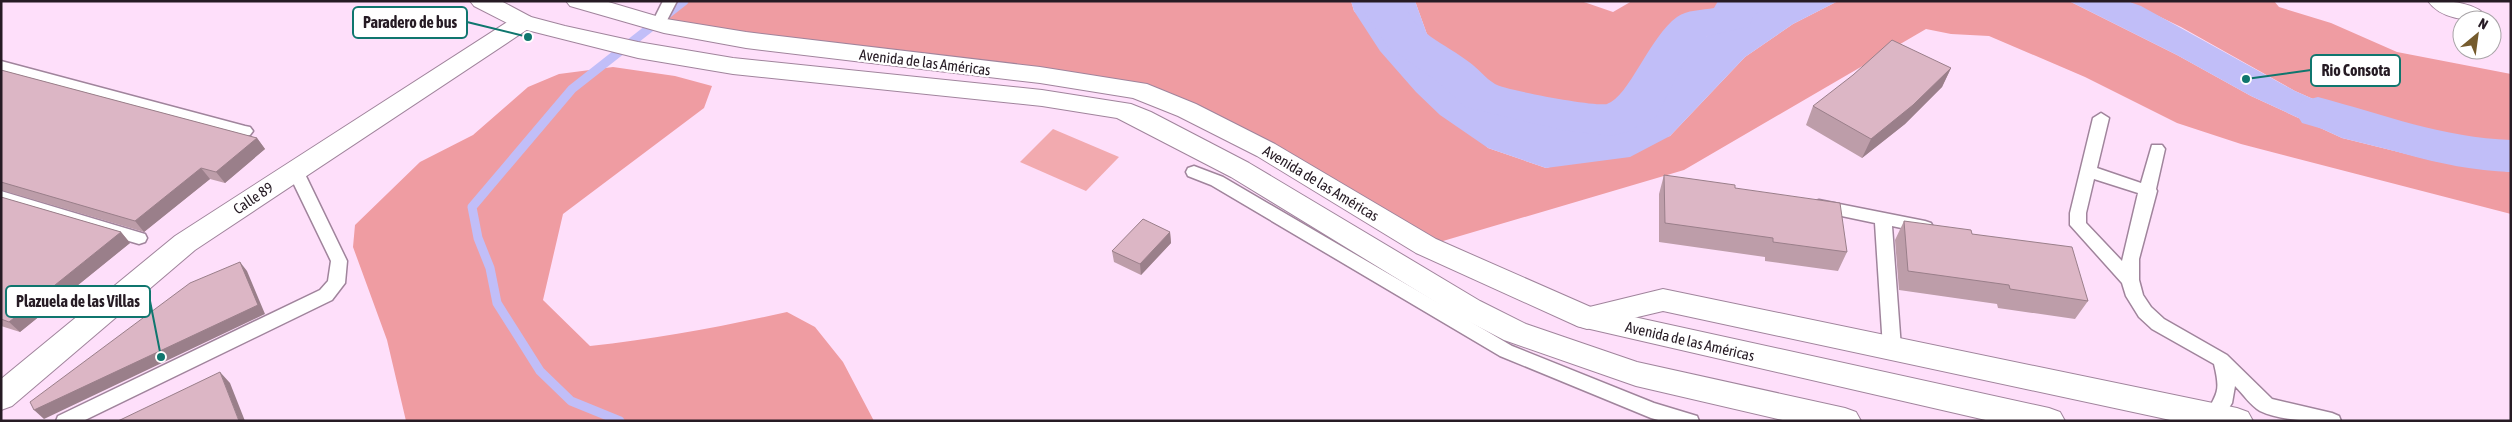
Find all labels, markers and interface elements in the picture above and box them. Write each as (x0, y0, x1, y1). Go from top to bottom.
callout: Paradero de bus (353, 7, 467, 38)
north arrow (2452, 10, 2502, 60)
text: Paradero de bus (363, 13, 457, 31)
text: N (2476, 15, 2491, 33)
street label: Avenida de las Américas (858, 46, 992, 78)
callout: Rio Consota (2311, 55, 2400, 86)
text: Rio Consota (2321, 61, 2391, 79)
street label: Avenida de las Américas (1260, 142, 1382, 224)
street label: Calle 89 (230, 179, 276, 217)
callout: Plazuela de las Villas (6, 286, 150, 317)
text: Plazuela de las Villas (16, 292, 140, 310)
street label: Avenida de las Américas (1624, 318, 1756, 364)

